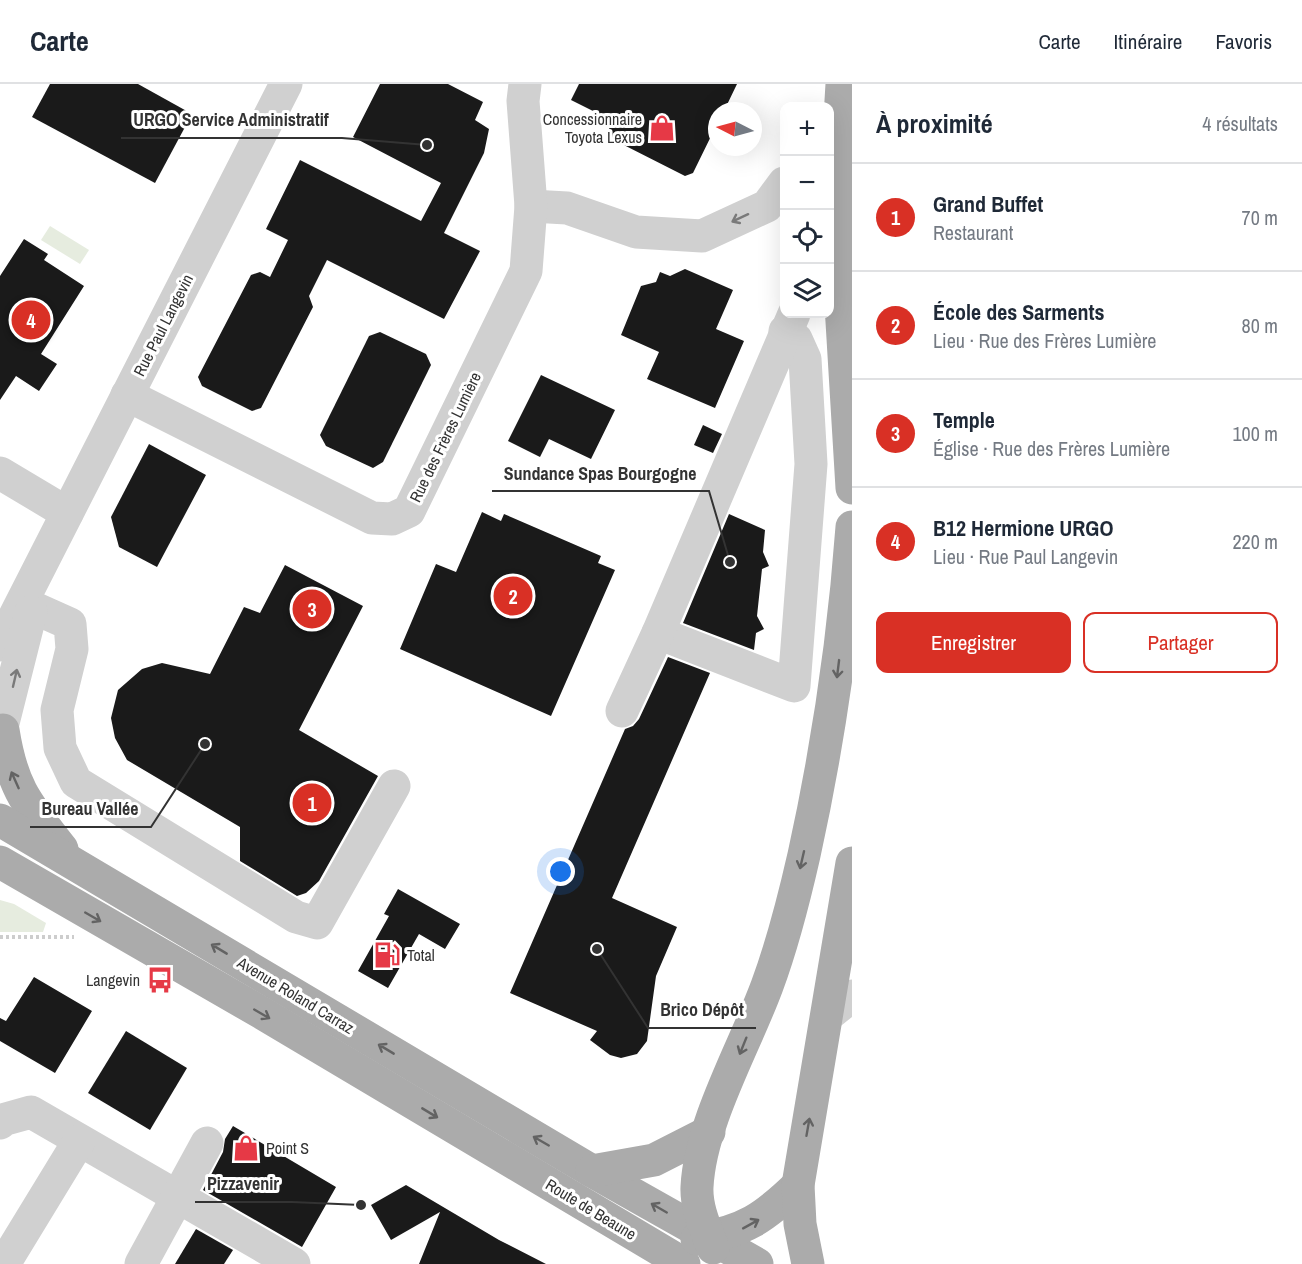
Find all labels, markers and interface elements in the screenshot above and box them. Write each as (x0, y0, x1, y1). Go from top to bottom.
text: Carte (30, 22, 89, 60)
text: Carte (1038, 27, 1081, 56)
text: Itinéraire (1114, 27, 1182, 56)
text: Favoris (1215, 27, 1272, 56)
callout: URGO Service Administratif (121, 102, 342, 138)
north arrow (708, 102, 762, 156)
map controls (780, 102, 834, 318)
button: + (780, 102, 834, 156)
text: À proximité (876, 106, 993, 141)
text: URGO Service Administratif (133, 107, 329, 132)
place label: Concessionnaire Toyota Lexus (543, 108, 642, 148)
text: 4 résultats (1202, 110, 1278, 137)
shop icon: Concessionnaire Toyota Lexus (647, 113, 677, 143)
button: − (780, 156, 834, 210)
text: Grand Buffet (933, 189, 1043, 219)
text: 1 (891, 204, 900, 231)
text: 70 m (1242, 204, 1278, 231)
button: locate (780, 210, 834, 264)
one-way arrow (731, 213, 749, 225)
text: Restaurant (933, 219, 1013, 246)
button: layers (780, 264, 834, 318)
street label: Rue Paul Langevin (128, 270, 198, 380)
text: École des Sarments (933, 297, 1104, 327)
pin: 4 (12, 298, 51, 342)
text: 2 (891, 312, 900, 339)
text: 80 m (1242, 312, 1278, 339)
text: Lieu · Rue des Frères Lumière (933, 327, 1156, 354)
street label: Rue des Frères Lumière (404, 368, 486, 506)
text: Temple (933, 405, 995, 435)
text: 3 (891, 420, 900, 447)
text: 100 m (1232, 420, 1278, 447)
text: Église · Rue des Frères Lumière (933, 435, 1170, 462)
callout: Sundance Spas Bourgogne (492, 455, 709, 491)
text: Sundance Spas Bourgogne (504, 461, 696, 486)
text: B12 Hermione URGO (933, 513, 1113, 543)
text: 4 (891, 528, 900, 555)
text: 220 m (1232, 528, 1278, 555)
text: Lieu · Rue Paul Langevin (933, 543, 1118, 570)
pin: 2 (494, 574, 532, 618)
pin: 3 (292, 586, 332, 632)
button: Enregistrer (876, 612, 1071, 673)
button: Partager (1083, 612, 1278, 673)
one-way arrow (832, 658, 843, 678)
one-way arrow (9, 669, 21, 688)
one-way arrow (9, 772, 20, 790)
pin: 1 (292, 780, 332, 826)
callout: Bureau Vallée (30, 791, 151, 827)
text: Bureau Vallée (42, 796, 138, 821)
one-way arrow (796, 851, 808, 870)
your location (546, 857, 575, 886)
one-way arrow (84, 911, 101, 923)
fuel station icon: Total (372, 940, 402, 970)
one-way arrow (211, 943, 228, 955)
place label: Total (407, 944, 435, 966)
street label: Avenue Roland Carraz (233, 951, 359, 1039)
bus stop icon: Langevin (145, 965, 175, 995)
place label: Langevin (86, 969, 140, 991)
callout: Brico Dépôt (648, 992, 756, 1028)
text: Brico Dépôt (660, 997, 744, 1022)
one-way arrow (254, 1008, 271, 1020)
one-way arrow (737, 1036, 748, 1054)
one-way arrow (378, 1042, 395, 1054)
one-way arrow (421, 1108, 438, 1120)
one-way arrow (803, 1118, 814, 1138)
shop icon: Point S (231, 1133, 261, 1163)
one-way arrow (533, 1135, 550, 1147)
place label: Point S (266, 1137, 309, 1159)
callout: Pizzavenir (195, 1166, 292, 1202)
text: Pizzavenir (207, 1171, 279, 1196)
street label: Route de Beaune (542, 1173, 640, 1245)
one-way arrow (650, 1202, 667, 1214)
one-way arrow (742, 1218, 760, 1229)

